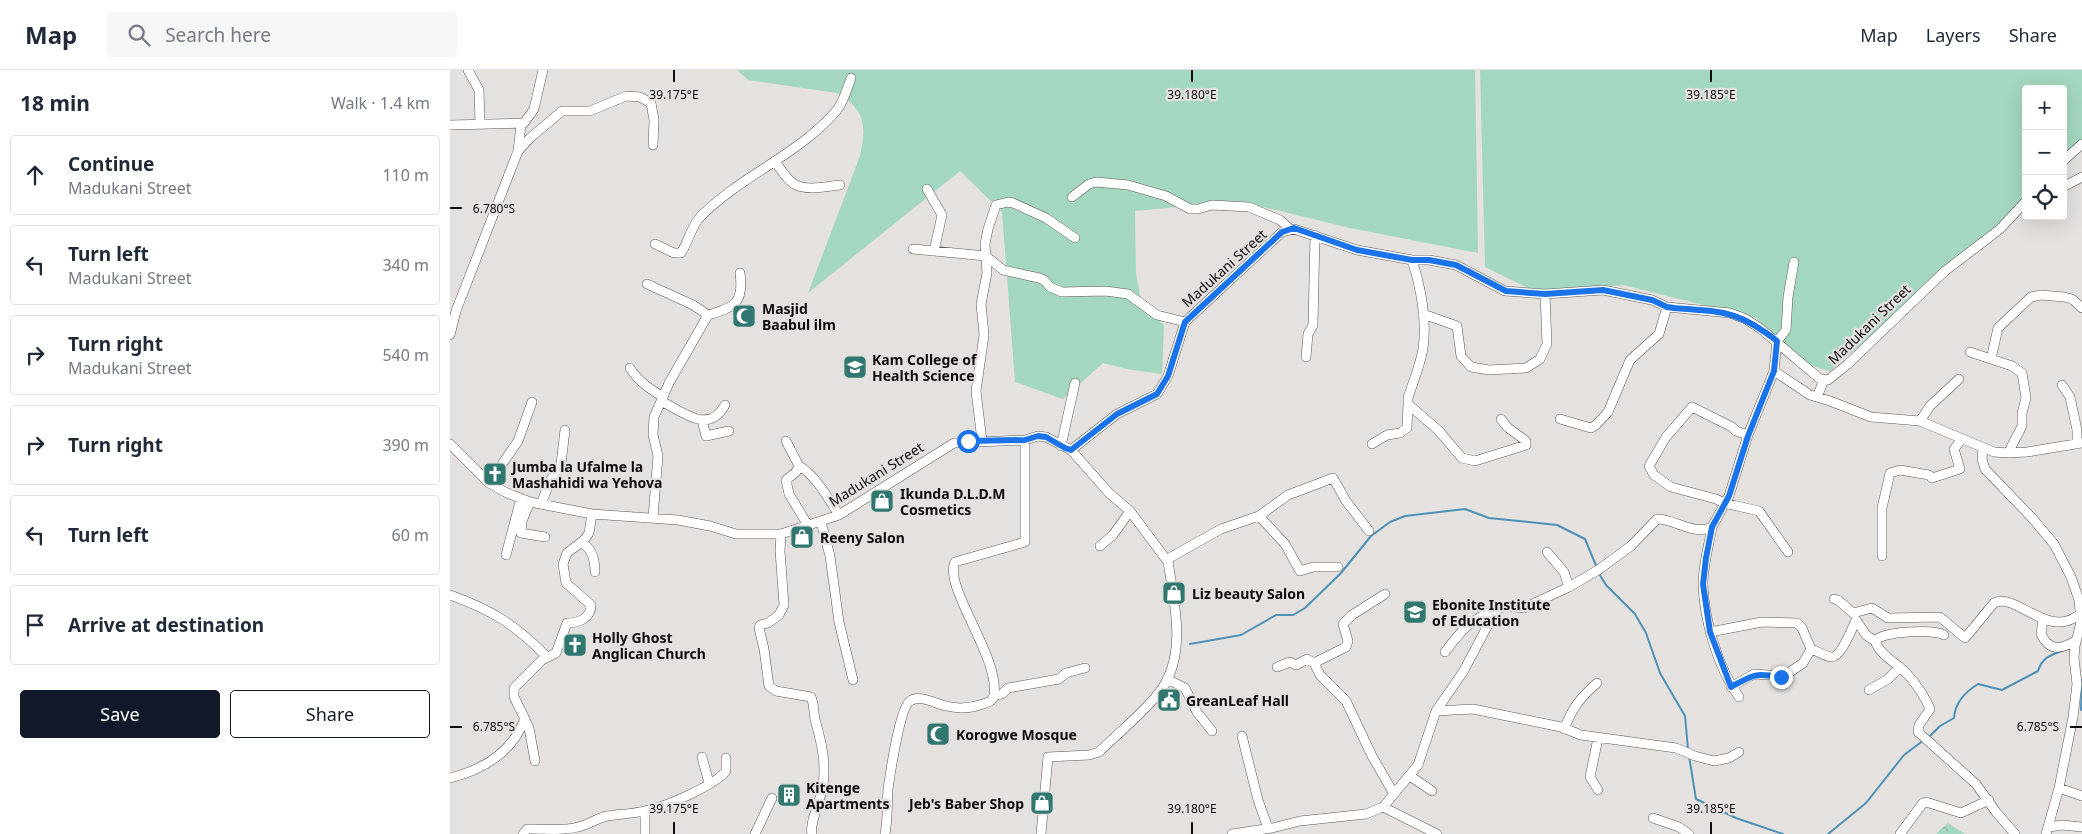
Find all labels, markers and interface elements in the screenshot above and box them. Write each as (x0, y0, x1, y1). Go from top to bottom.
search box (107, 12, 457, 57)
text: Map (25, 18, 77, 51)
icon: search (125, 21, 153, 49)
text: Search here (165, 22, 271, 48)
text: Map (1860, 23, 1898, 47)
text: Layers (1926, 23, 1981, 47)
text: Share (2009, 23, 2057, 47)
map controls (2022, 85, 2067, 220)
button: + (2022, 85, 2067, 130)
text: 39.175°E (649, 86, 699, 103)
text: 39.180°E (1167, 86, 1217, 103)
text: 39.185°E (1686, 86, 1736, 103)
text: 18 min (20, 89, 90, 117)
text: Walk · 1.4 km (331, 92, 430, 114)
button: − (2022, 130, 2067, 175)
text: Continue (68, 151, 154, 177)
icon: ahead (21, 161, 49, 189)
text: 110 m (382, 164, 429, 186)
button: locate (2022, 175, 2067, 220)
text: Madukani Street (68, 177, 192, 199)
text: 6.780°S (473, 200, 516, 217)
street label: Madukani Street (1177, 225, 1271, 311)
text: Turn left (68, 241, 149, 267)
icon: left (21, 251, 49, 279)
text: 340 m (382, 254, 429, 276)
text: Madukani Street (68, 267, 192, 289)
street label: Madukani Street (1824, 280, 1914, 368)
place label: Masjid Baabul ilm (762, 299, 836, 334)
mosque icon: Masjid Baabul ilm (731, 303, 757, 329)
text: Turn right (68, 331, 163, 357)
icon: right (21, 341, 49, 369)
text: 540 m (382, 344, 429, 366)
place label: Kam College of Health Science (872, 350, 978, 385)
school or university icon: Kam College of Health Science (842, 354, 868, 380)
text: Madukani Street (68, 357, 192, 379)
route start (957, 430, 980, 453)
icon: right (21, 431, 49, 459)
text: Turn right (68, 432, 163, 458)
text: 390 m (382, 434, 429, 456)
street label: Madukani Street (825, 437, 927, 511)
place label: Jumba la Ufalme la Mashahidi wa Yehova (510, 457, 662, 492)
church icon: Jumba la Ufalme la Mashahidi wa Yehova (482, 461, 508, 487)
place label: Ikunda D.L.D.M Cosmetics (900, 484, 1005, 519)
shop icon: Ikunda D.L.D.M Cosmetics (869, 488, 895, 514)
icon: left (21, 521, 49, 549)
text: Turn left (68, 522, 149, 548)
text: 60 m (392, 524, 429, 546)
shop icon: Reeny Salon (789, 524, 815, 550)
place label: Reeny Salon (820, 528, 905, 547)
shop icon: Liz beauty Salon (1161, 580, 1187, 606)
place label: Liz beauty Salon (1192, 584, 1305, 603)
place label: Ebonite Institute of Education (1432, 595, 1550, 630)
school or university icon: Ebonite Institute of Education (1402, 599, 1428, 625)
icon: arrive (21, 611, 49, 639)
text: Arrive at destination (68, 612, 264, 638)
place label: Holly Ghost Anglican Church (592, 628, 706, 663)
church icon: Holly Ghost Anglican Church (562, 632, 588, 658)
route end (1770, 666, 1793, 689)
public building icon: GreanLeaf Hall (1156, 687, 1182, 713)
button: Save (20, 690, 220, 738)
button: Share (230, 690, 430, 738)
place label: GreanLeaf Hall (1186, 691, 1289, 710)
text: 6.785°S (473, 718, 516, 735)
text: 6.785°S (2017, 718, 2060, 735)
mosque icon: Korogwe Mosque (925, 721, 951, 747)
place label: Korogwe Mosque (956, 725, 1077, 744)
place label: Kitenge Apartments (806, 778, 889, 813)
building icon: Kitenge Apartments (776, 782, 802, 808)
shop icon: Jeb's Baber Shop (1029, 790, 1055, 816)
place label: Jeb's Baber Shop (907, 794, 1024, 813)
text: 39.175°E (649, 800, 699, 817)
text: 39.180°E (1167, 800, 1217, 817)
text: 39.185°E (1686, 800, 1736, 817)

